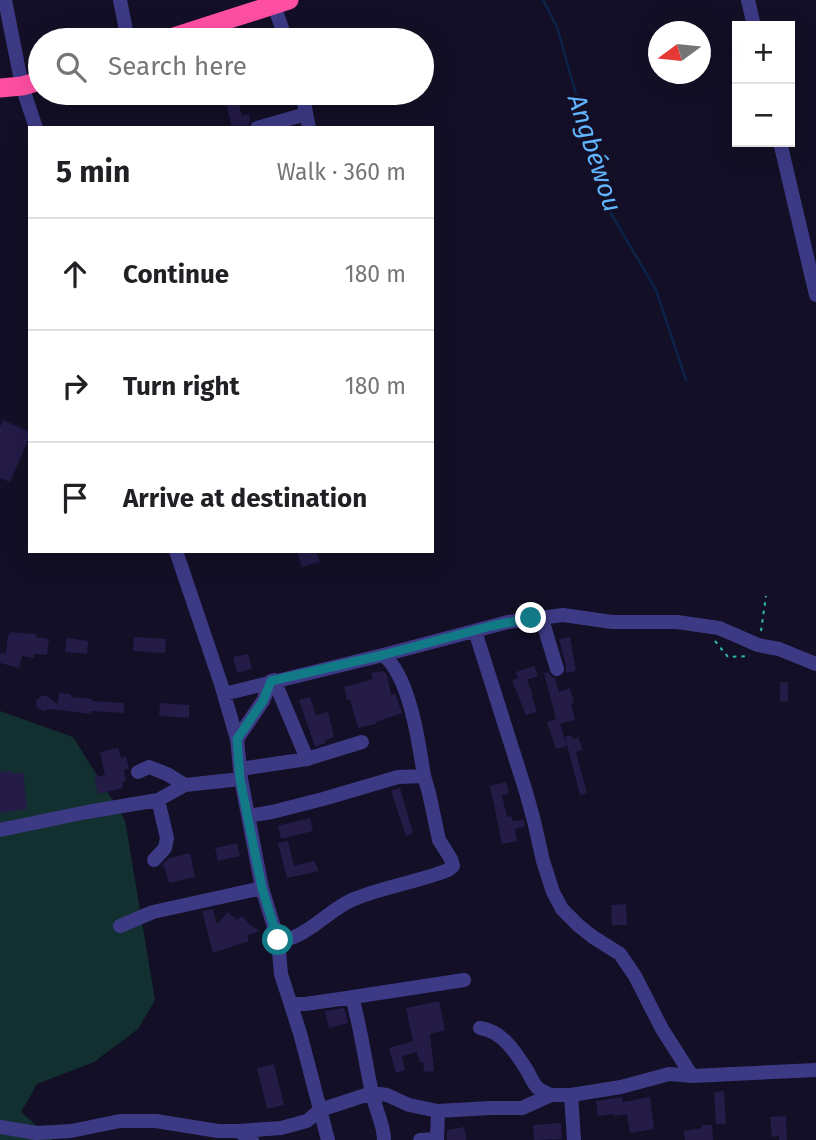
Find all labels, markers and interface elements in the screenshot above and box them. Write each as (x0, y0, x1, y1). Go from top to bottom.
north arrow (648, 21, 711, 84)
map controls (732, 21, 795, 147)
button: + (732, 21, 795, 84)
search box (28, 28, 434, 105)
icon: search (52, 48, 90, 86)
text: Search here (108, 51, 247, 82)
button: − (732, 84, 795, 147)
water label: Angbéwou (561, 89, 628, 216)
text: 5 min (56, 154, 130, 190)
text: Walk · 360 m (277, 158, 406, 186)
icon: ahead (56, 255, 94, 293)
text: Continue (123, 259, 229, 290)
text: 180 m (345, 260, 406, 288)
icon: right (56, 367, 94, 405)
text: Turn right (123, 371, 240, 402)
text: 180 m (345, 372, 406, 400)
icon: arrive (56, 479, 94, 517)
text: Arrive at destination (123, 483, 367, 514)
route end (515, 602, 546, 633)
route start (262, 924, 293, 955)

